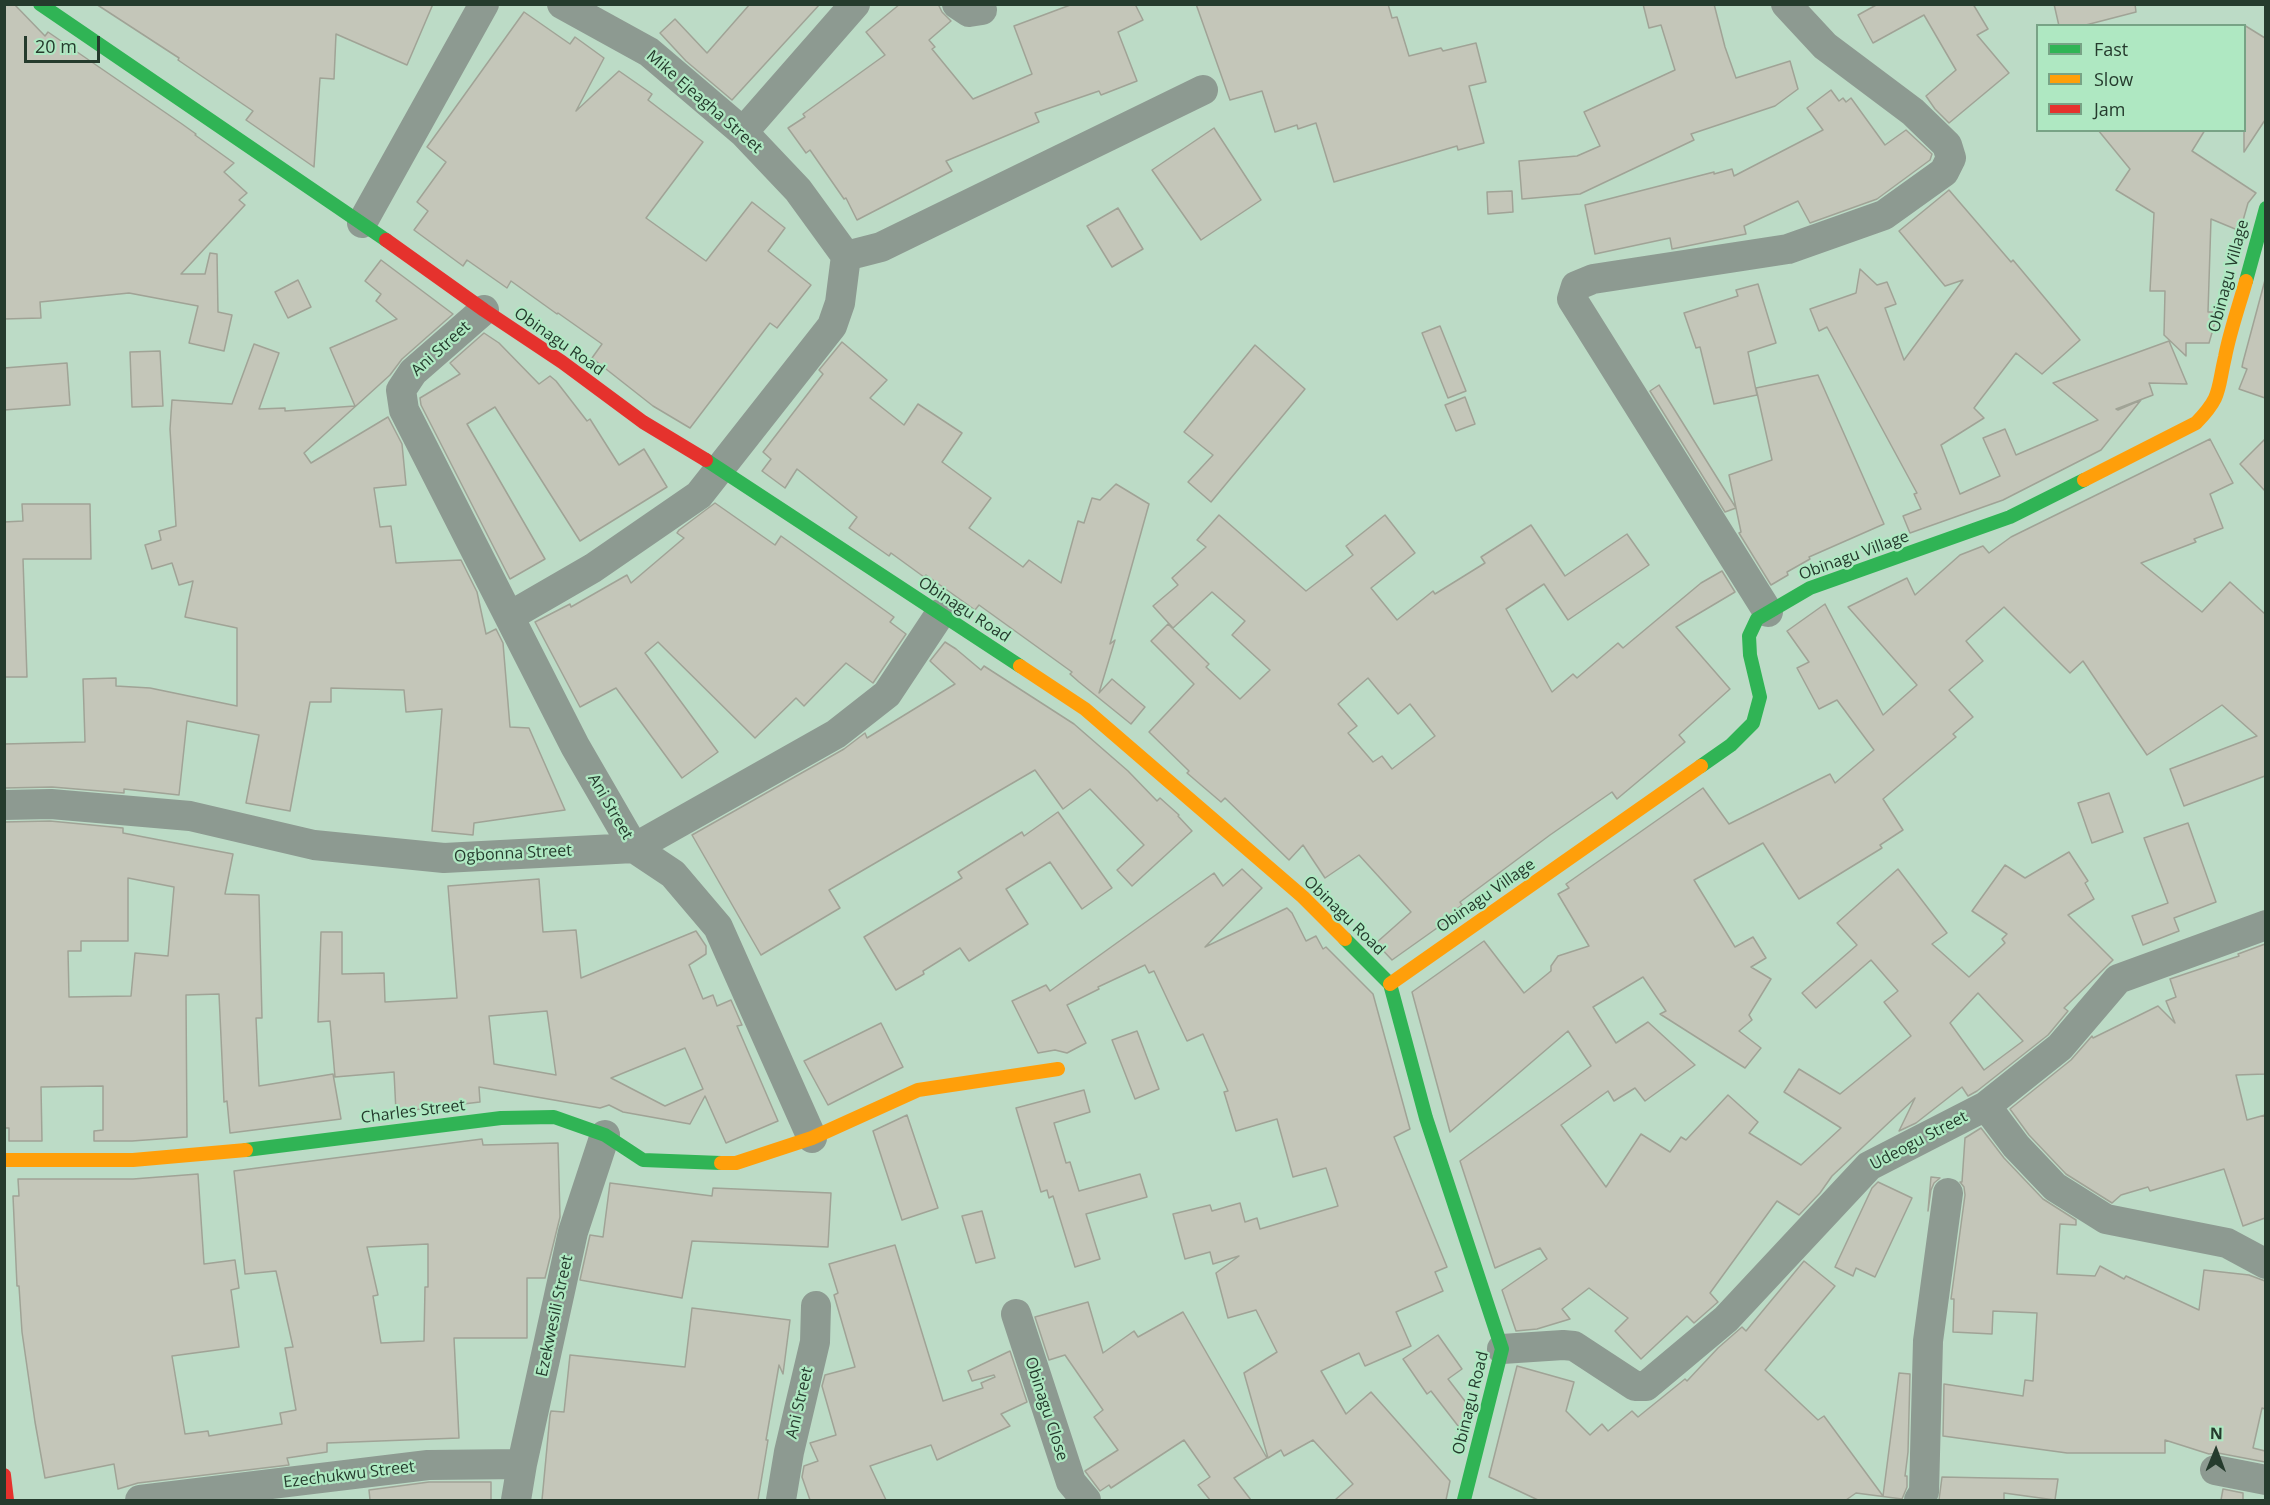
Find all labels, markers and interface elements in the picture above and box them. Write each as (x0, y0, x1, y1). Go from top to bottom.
scale bar (27, 24, 104, 62)
legend (2036, 24, 2246, 132)
text: 20 m (35, 34, 77, 58)
text: Fast (2094, 37, 2128, 61)
street label: Mike Ejeagha Street (642, 47, 766, 157)
text: Slow (2094, 67, 2133, 91)
text: Jam (2094, 97, 2126, 121)
street label: Obinagu Village (2205, 218, 2253, 334)
street label: Obinagu Road (510, 304, 608, 380)
street label: Ani Street (408, 318, 474, 380)
street label: Obinagu Village (1796, 527, 1912, 585)
street label: Obinagu Road (914, 573, 1014, 647)
street label: Ani Street (583, 771, 637, 843)
street label: Ogbonna Street (454, 841, 572, 867)
street label: Obinagu Village (1433, 855, 1539, 937)
street label: Obinagu Road (1299, 872, 1389, 960)
street label: Charles Street (360, 1096, 466, 1128)
street label: Udeogu Street (1867, 1107, 1971, 1175)
street label: Ezekwesili Street (533, 1253, 577, 1379)
street label: Obinagu Road (1449, 1349, 1493, 1457)
street label: Obinagu Close (1020, 1355, 1072, 1463)
street label: Ani Street (782, 1365, 818, 1441)
north arrow (2186, 1421, 2246, 1481)
text: N (2210, 1422, 2223, 1444)
street label: Ezechukwu Street (282, 1457, 416, 1493)

